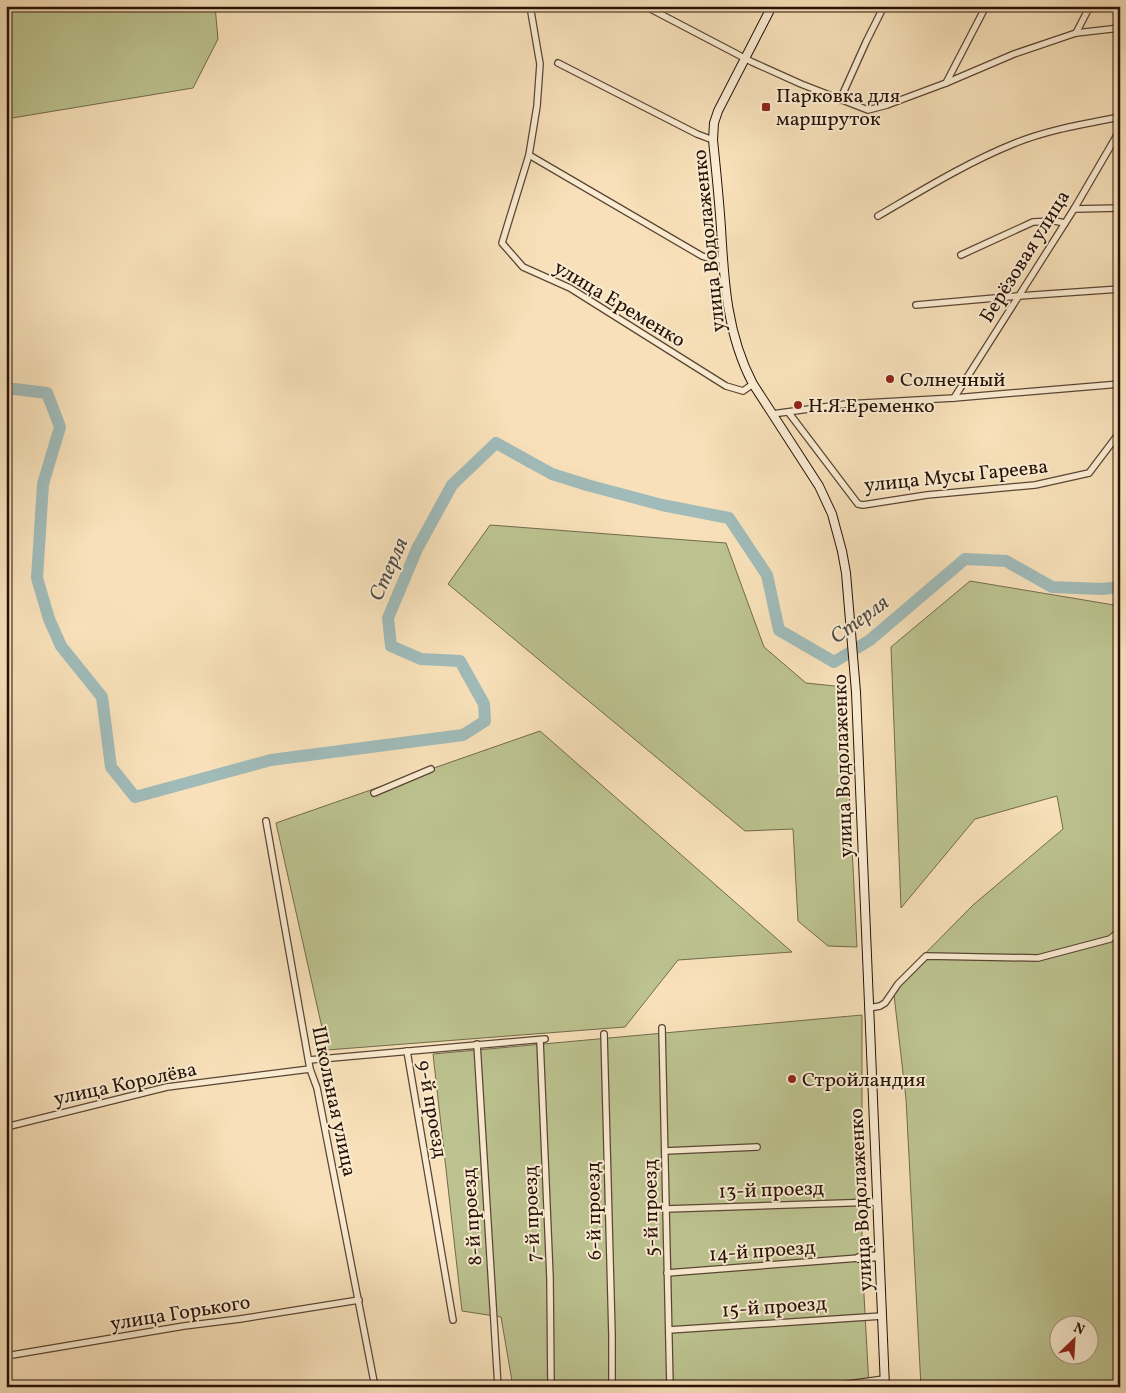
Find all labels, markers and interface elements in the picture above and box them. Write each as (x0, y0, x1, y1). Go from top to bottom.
place label: Парковка для маршруток (776, 83, 900, 134)
marker: Парковка для маршруток (760, 101, 772, 113)
street label: улица Водолаженко (686, 148, 734, 334)
street label: Берёзовая улица (974, 185, 1078, 329)
street label: улица Еременко (548, 254, 690, 355)
place label: Солнечный (900, 367, 1006, 395)
marker: Солнечный (884, 373, 896, 385)
place label: Н.Я.Еременко (808, 393, 935, 421)
marker: Н.Я.Еременко (792, 399, 804, 411)
street label: улица Мусы Гареева (863, 453, 1050, 501)
water label: Стерля (363, 533, 416, 606)
water label: Стерля (824, 589, 895, 652)
street label: улица Водолаженко (827, 674, 861, 858)
street label: Школьная улица (303, 1023, 363, 1179)
street label: улица Королёва (51, 1056, 200, 1114)
street label: 9-й проезд (409, 1058, 453, 1160)
place label: Стройландия (802, 1067, 926, 1095)
marker: Стройландия (786, 1073, 798, 1085)
street label: улица Водолаженко (843, 1107, 881, 1292)
street label: 5-й проезд (637, 1159, 667, 1257)
street label: 6-й проезд (580, 1161, 610, 1260)
street label: 7-й проезд (517, 1165, 549, 1263)
street label: 8-й проезд (456, 1167, 490, 1267)
street label: 13-й проезд (718, 1175, 824, 1207)
street label: 14-й проезд (708, 1234, 816, 1270)
street label: улица Горького (108, 1289, 252, 1339)
street label: 15-й проезд (721, 1290, 828, 1326)
north arrow (1048, 1316, 1098, 1366)
text: N (1070, 1319, 1087, 1340)

